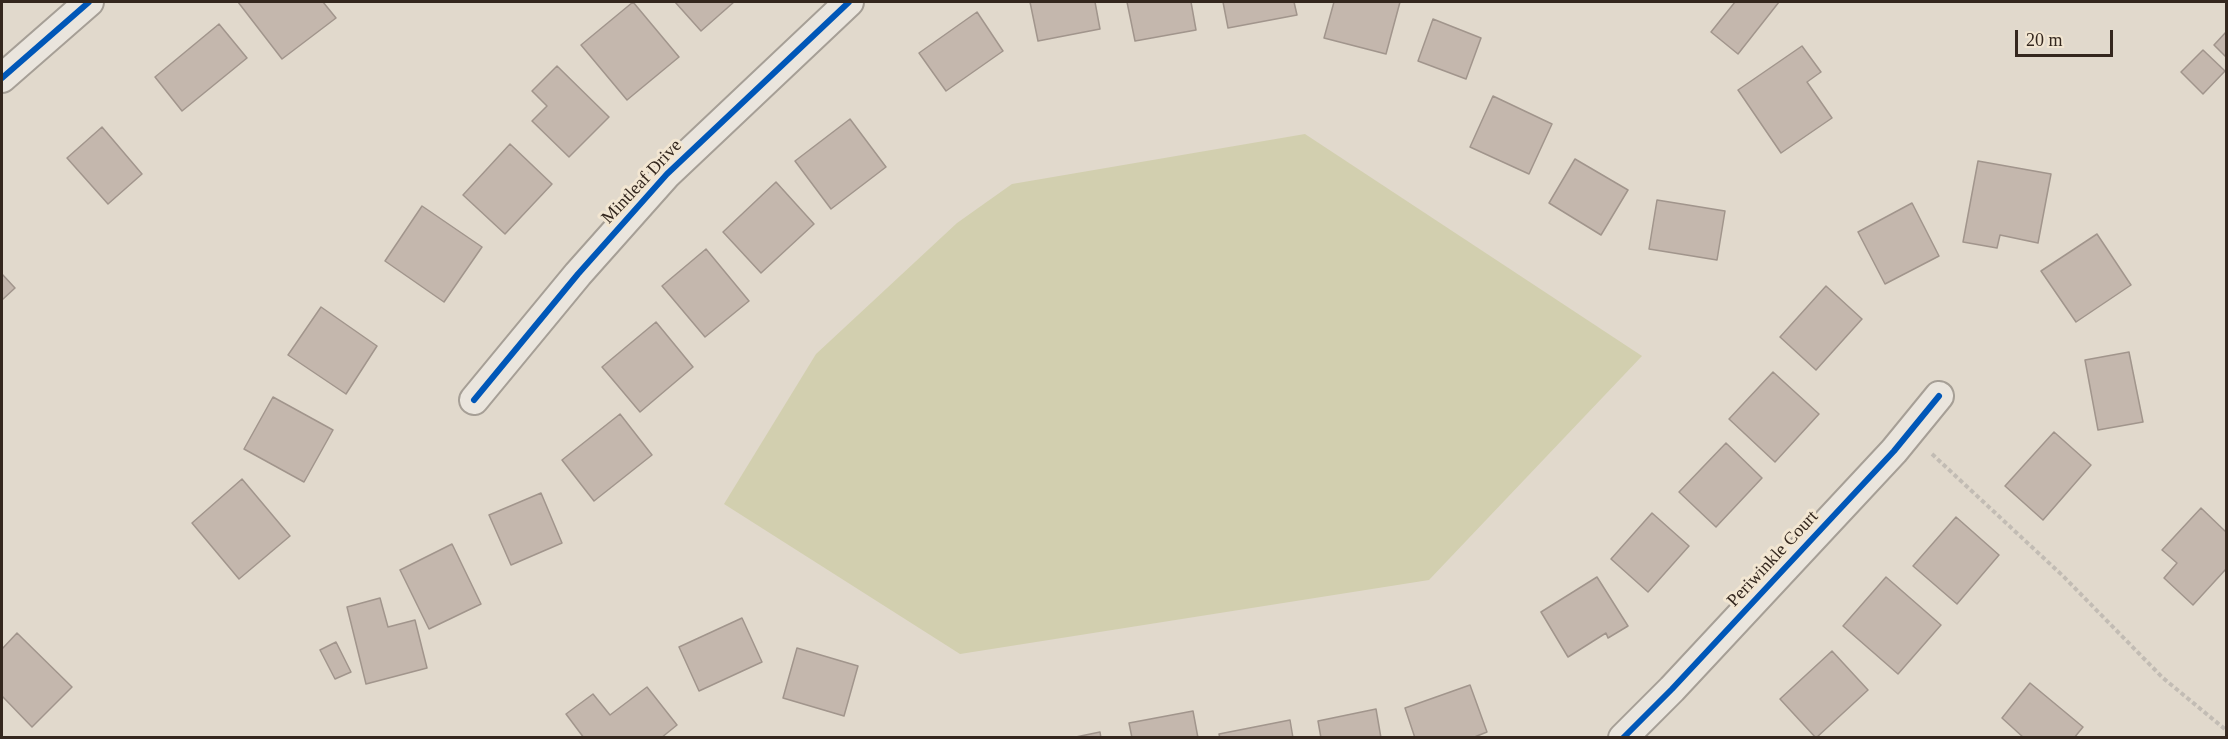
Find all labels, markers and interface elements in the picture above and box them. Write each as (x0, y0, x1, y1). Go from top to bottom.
scale bar (2018, 18, 2116, 56)
text: 20 m (2026, 30, 2063, 50)
street label: Mintleaf Drive (597, 135, 687, 229)
street label: Periwinkle Court (1723, 506, 1823, 612)

